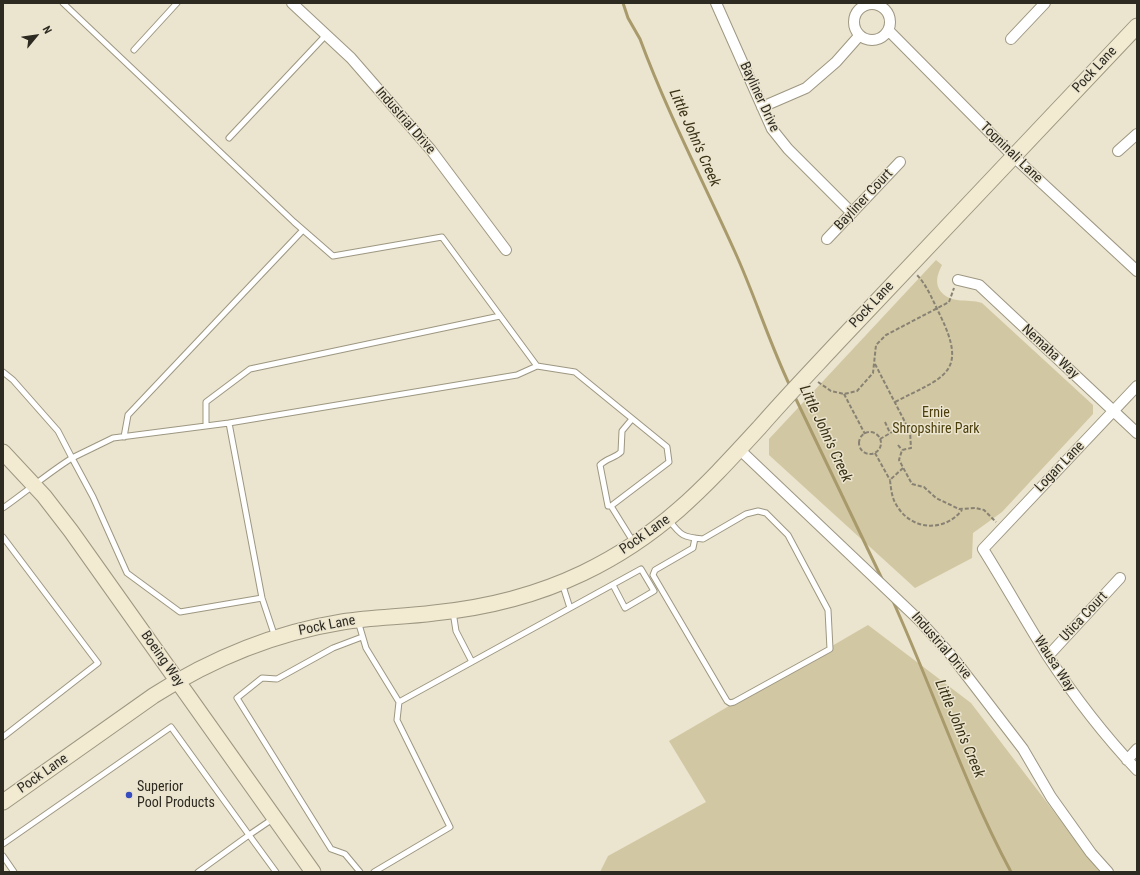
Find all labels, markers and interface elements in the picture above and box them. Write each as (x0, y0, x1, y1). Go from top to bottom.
north arrow (16, 16, 56, 56)
text: N (40, 24, 54, 36)
street label: Pock Lane (1069, 43, 1121, 97)
street label: Bayliner Drive (735, 59, 783, 135)
street label: Industrial Drive (371, 84, 439, 158)
water label: Little John's Creek (664, 86, 724, 190)
street label: Togninali Lane (976, 119, 1046, 187)
street label: Bayliner Court (831, 166, 897, 234)
street label: Pock Lane (846, 278, 898, 332)
street label: Nemaha Way (1018, 321, 1082, 383)
water label: Little John's Creek (795, 383, 855, 485)
park label: Ernie Shropshire Park (892, 405, 980, 438)
street label: Logan Lane (1032, 438, 1088, 496)
street label: Pock Lane (617, 512, 673, 558)
street label: Utica Court (1057, 589, 1111, 645)
street label: Industrial Drive (907, 609, 975, 683)
street label: Pock Lane (297, 612, 357, 640)
street label: Boeing Way (137, 628, 187, 690)
street label: Wausa Way (1030, 633, 1078, 695)
water label: Little John's Creek (930, 677, 988, 781)
street label: Pock Lane (15, 751, 71, 797)
place label: Superior Pool Products (137, 779, 215, 812)
marker: Superior Pool Products (124, 790, 134, 800)

